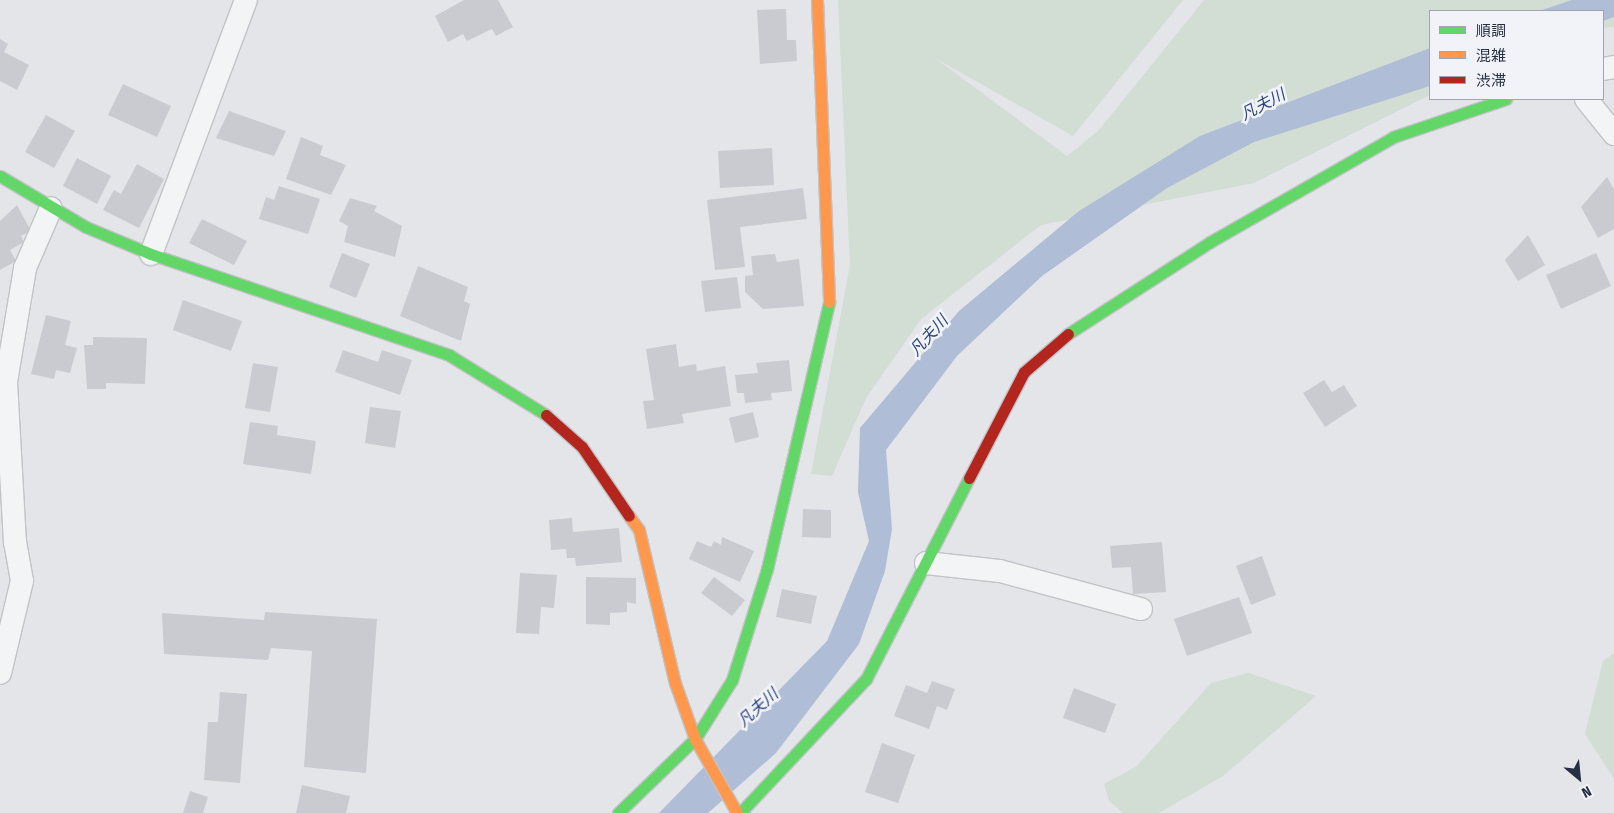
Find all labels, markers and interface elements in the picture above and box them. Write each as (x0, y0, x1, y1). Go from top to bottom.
legend (1429, 10, 1604, 100)
text: 順調 (1476, 22, 1506, 40)
text: 混雑 (1476, 47, 1506, 65)
text: 渋滞 (1476, 72, 1506, 90)
water label: 凡夫川 (1237, 85, 1289, 125)
water label: 凡夫川 (906, 312, 952, 360)
water label: 凡夫川 (734, 685, 782, 731)
north arrow (1554, 753, 1604, 803)
text: N (1579, 782, 1594, 801)

